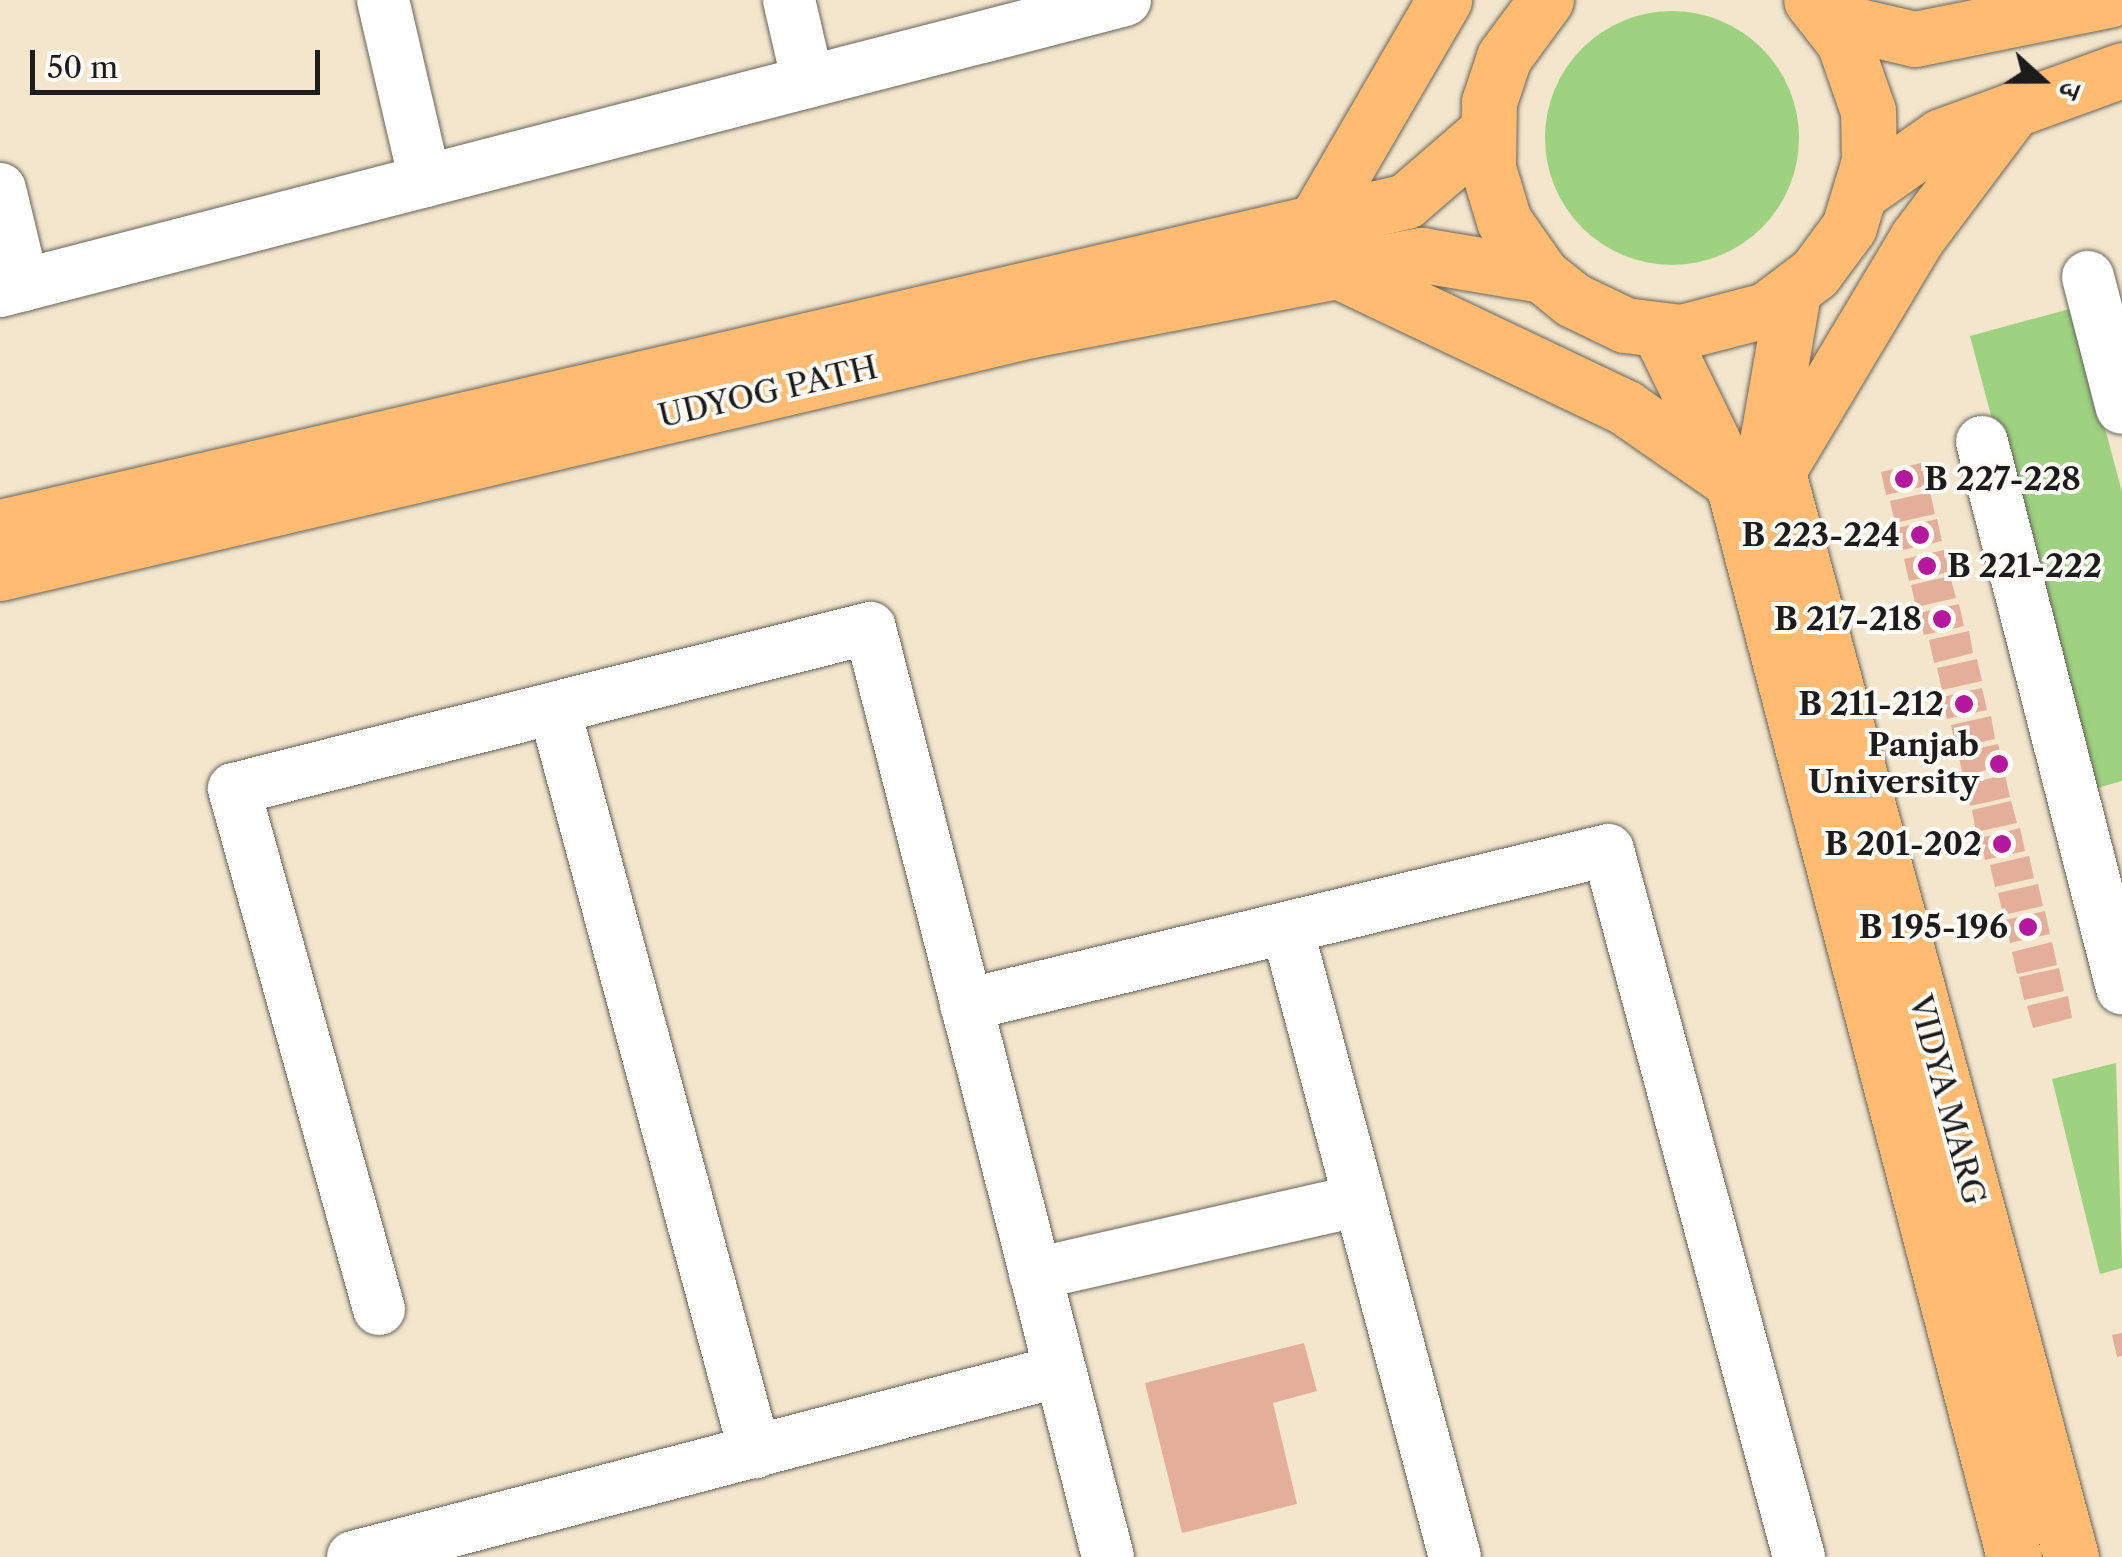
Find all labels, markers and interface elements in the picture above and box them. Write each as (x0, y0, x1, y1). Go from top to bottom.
scale bar (35, 30, 325, 92)
north arrow (1992, 30, 2092, 130)
text: 50 m (47, 49, 118, 86)
text: उ (2052, 78, 2088, 103)
street label: UDYOG PATH (655, 348, 881, 436)
place label: B 227-228 (1924, 460, 2081, 498)
marker: B 227-228 (1893, 468, 1915, 490)
place label: B 223-224 (1741, 516, 1900, 554)
marker: B 223-224 (1909, 524, 1931, 546)
place label: B 221-222 (1947, 547, 2102, 585)
marker: B 221-222 (1916, 555, 1938, 577)
place label: B 217-218 (1774, 600, 1922, 638)
marker: B 217-218 (1931, 608, 1953, 630)
place label: B 211-212 (1798, 685, 1944, 723)
marker: B 211-212 (1953, 693, 1975, 715)
place label: Panjab University (1808, 727, 1979, 802)
marker: Panjab University (1988, 753, 2010, 775)
place label: B 201-202 (1824, 825, 1982, 863)
marker: B 201-202 (1991, 833, 2013, 855)
place label: B 195-196 (1859, 908, 2008, 946)
marker: B 195-196 (2017, 916, 2039, 938)
street label: VIDYA MARG (1900, 990, 1994, 1210)

